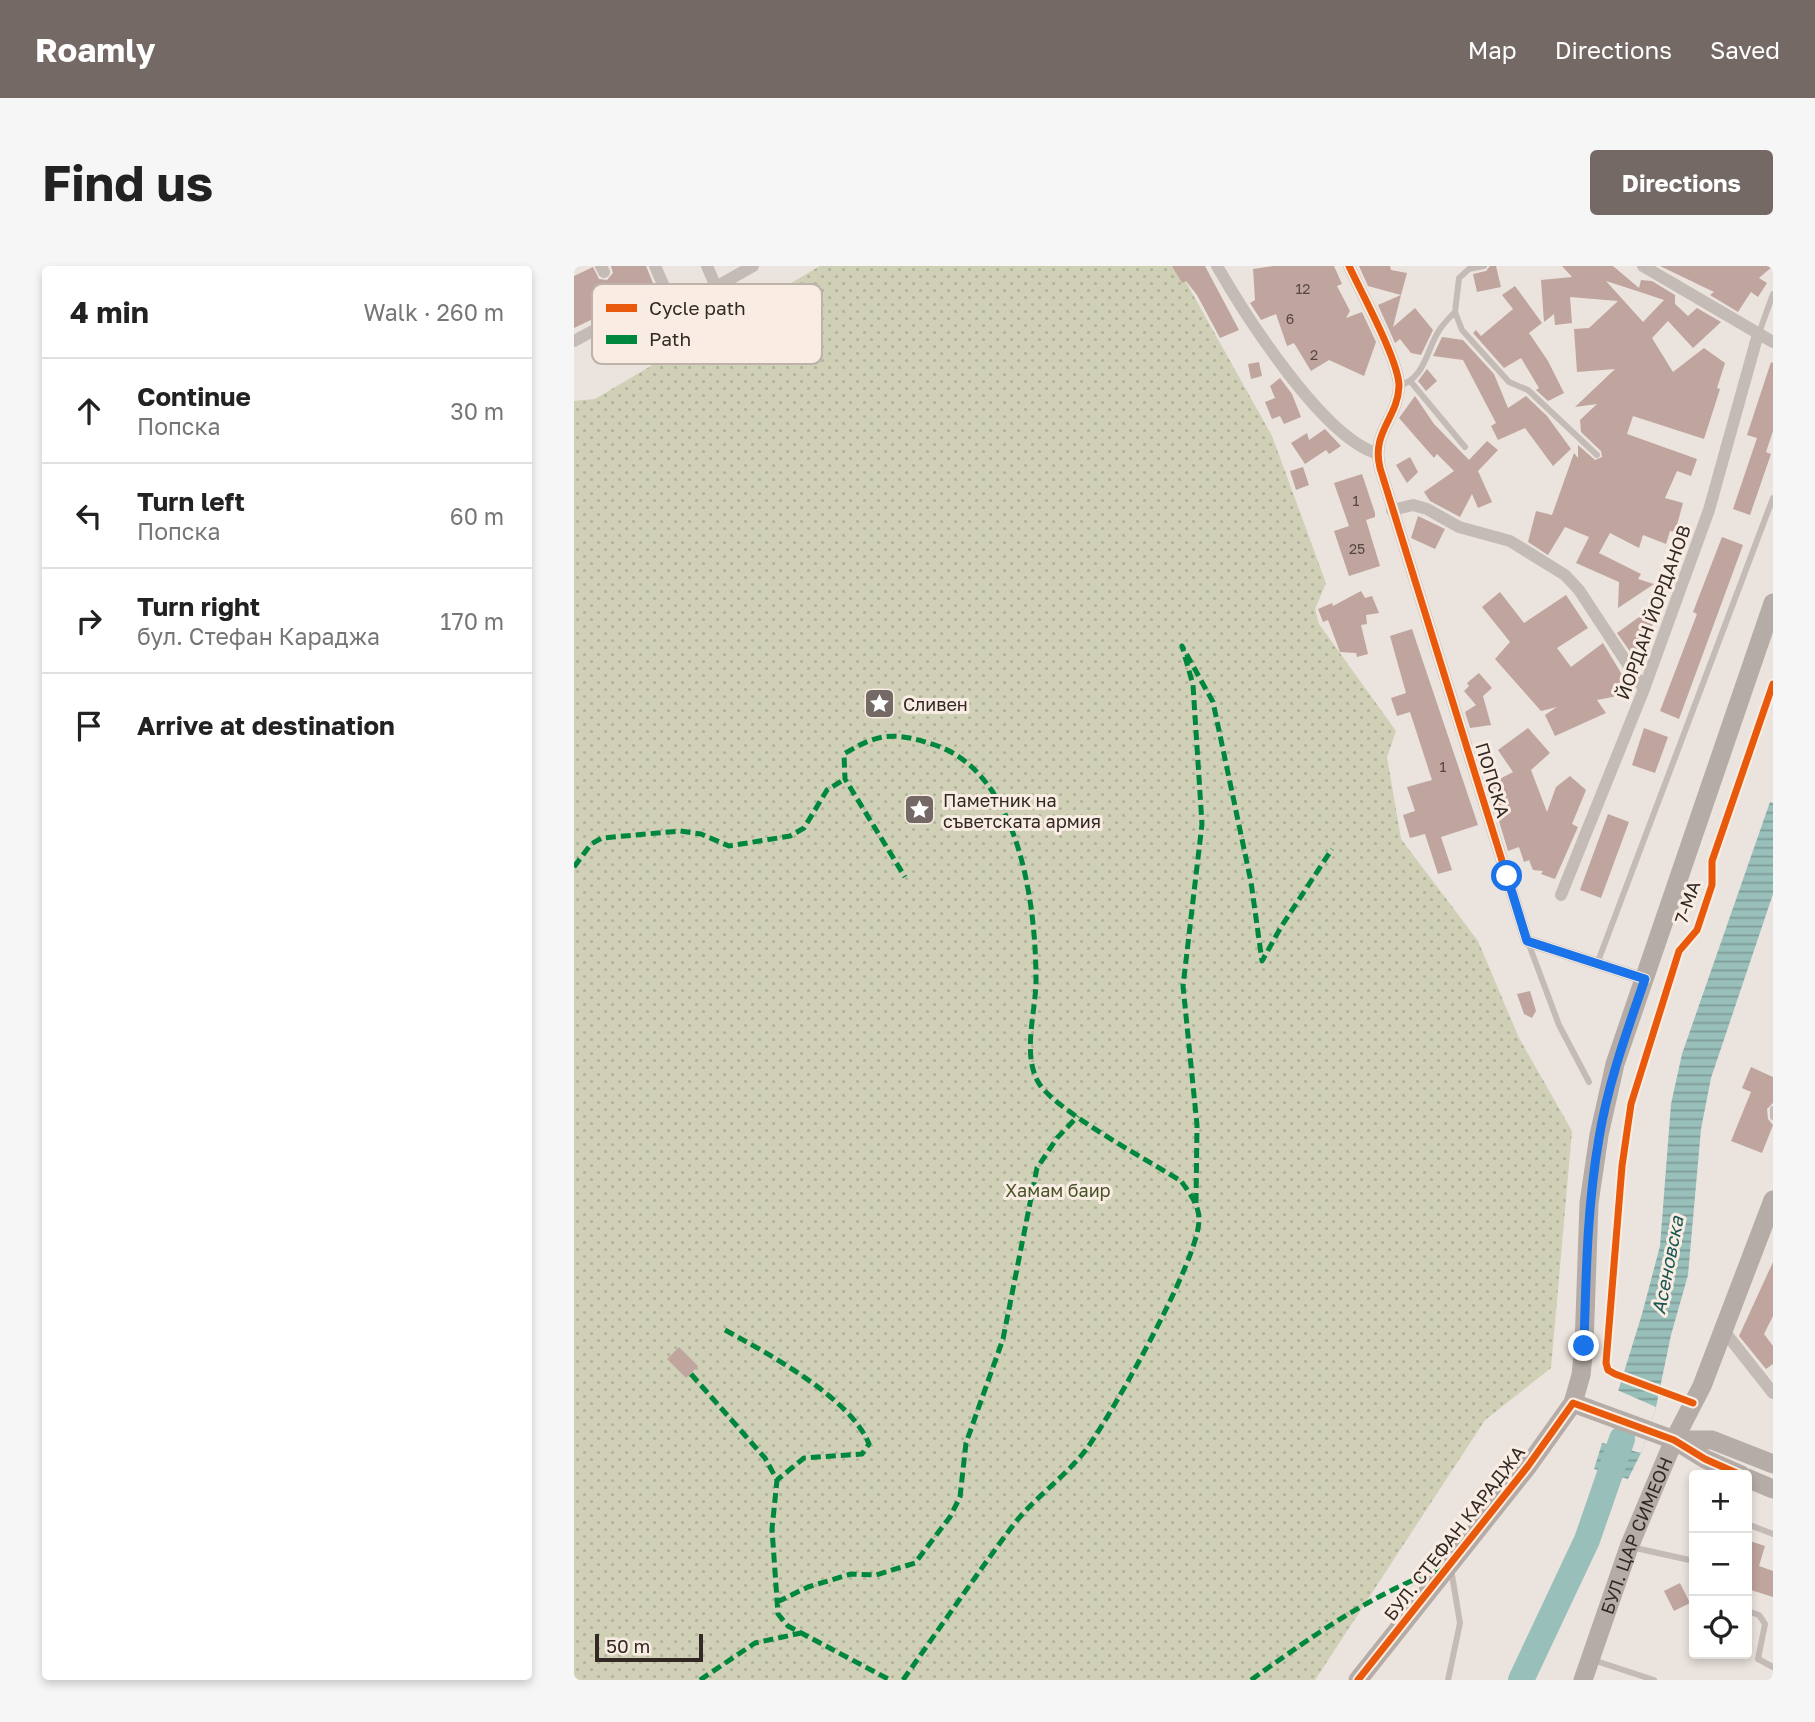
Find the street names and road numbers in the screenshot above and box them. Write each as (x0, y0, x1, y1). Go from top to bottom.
street label: ЙОРДАН ЙОРДАНОВ (1611, 522, 1695, 702)
street label: ПОПСКА (1471, 740, 1515, 820)
street label: 7-МА (1669, 878, 1705, 926)
street label: БУЛ. СТЕФАН КАРАДЖА (1379, 1441, 1529, 1625)
street label: БУЛ. ЦАР СИМЕОН (1596, 1453, 1677, 1617)

